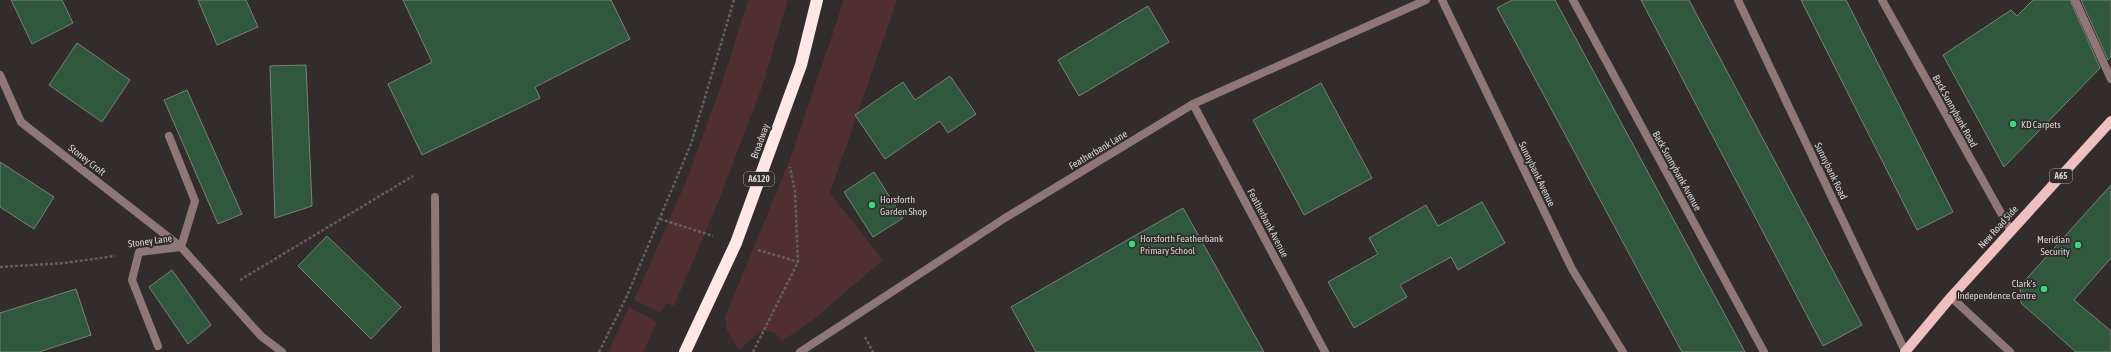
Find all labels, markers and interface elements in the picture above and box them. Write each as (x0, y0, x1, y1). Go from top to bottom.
street label: Back Sunnybank Road (1931, 73, 1980, 149)
marker: KD Carpets (2008, 119, 2018, 129)
place label: KD Carpets (2021, 119, 2061, 130)
street label: Broadway (749, 122, 771, 160)
street label: Featherbank Lane (1067, 128, 1130, 172)
street label: Back Sunnybank Avenue (1651, 129, 1704, 213)
street label: Sunnybank Avenue (1517, 140, 1558, 209)
street label: Sunnybank Road (1812, 141, 1850, 201)
street label: Stoney Croft (66, 142, 108, 178)
road number: A65 (2050, 169, 2072, 183)
road number: A6120 (744, 172, 774, 186)
street label: Featherbank Avenue (1245, 187, 1291, 260)
place label: Horsforth Garden Shop (880, 194, 927, 217)
marker: Horsforth Garden Shop (867, 200, 877, 210)
street label: New Road Side (1976, 203, 2020, 251)
street label: Stoney Lane (127, 232, 173, 250)
place label: Horsforth Featherbank Primary School (1140, 233, 1224, 256)
place label: Meridian Security (2037, 234, 2070, 257)
marker: Horsforth Featherbank Primary School (1127, 239, 1137, 249)
marker: Meridian Security (2073, 240, 2083, 250)
place label: Clark's Independence Centre (1957, 278, 2036, 301)
marker: Clark's Independence Centre (2039, 284, 2049, 294)

